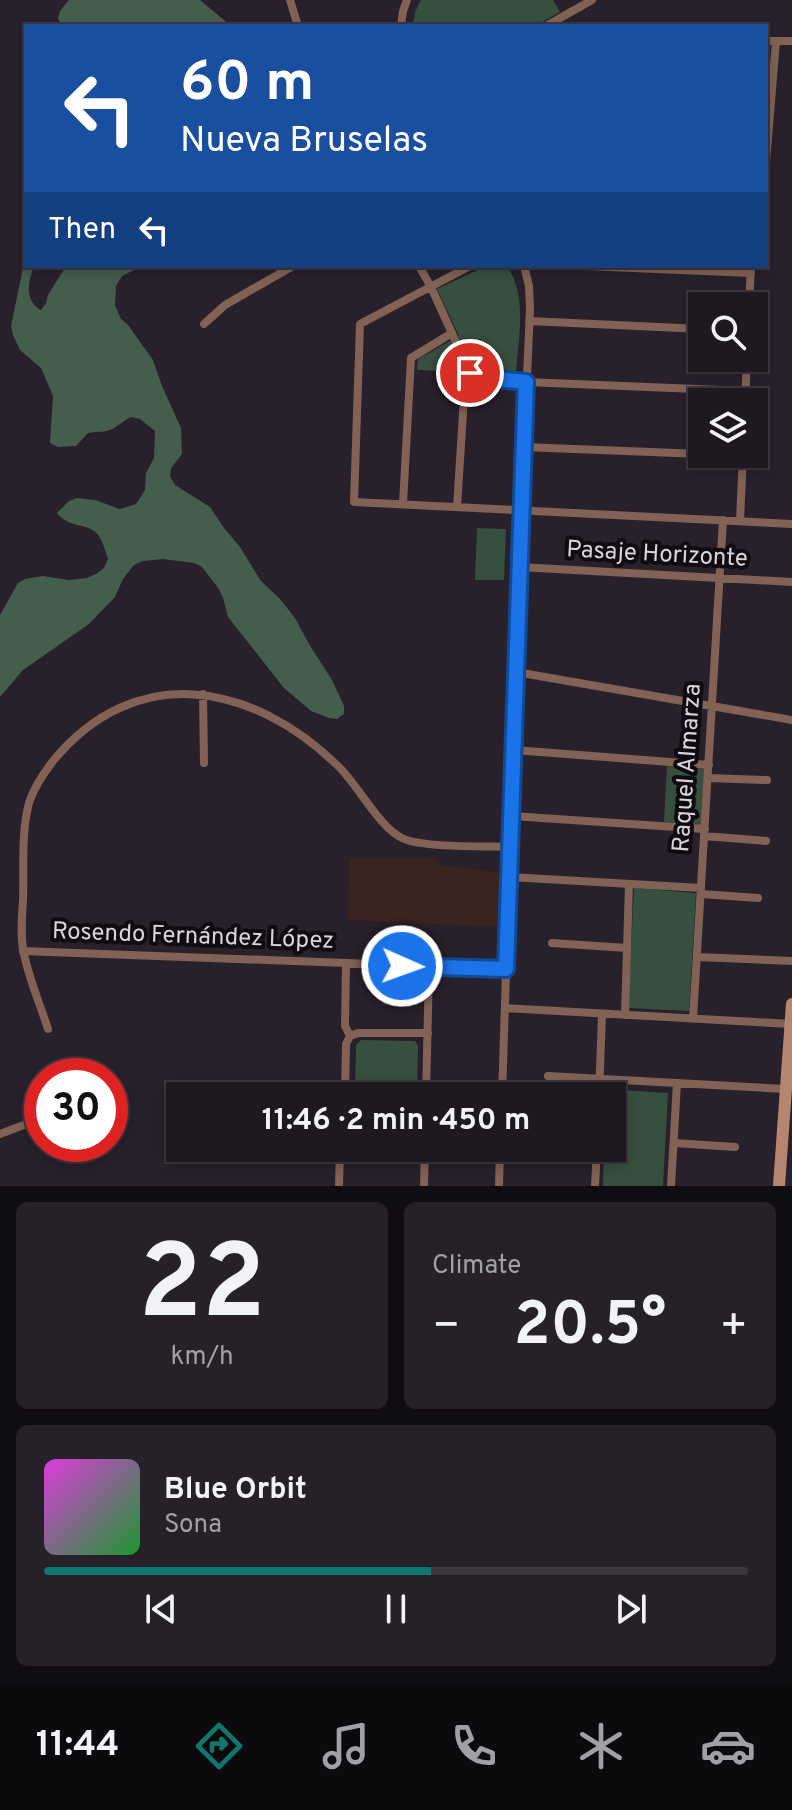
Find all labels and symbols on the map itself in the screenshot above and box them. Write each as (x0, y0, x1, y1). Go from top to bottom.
pin (436, 339, 504, 407)
street label: Pasaje Horizonte (565, 535, 749, 575)
street label: Raquel Almarza (667, 683, 709, 853)
street label: Rosendo Fernández López (51, 917, 335, 957)
position arrow (360, 924, 444, 1008)
speed limit sign: 30 (24, 1058, 128, 1162)

